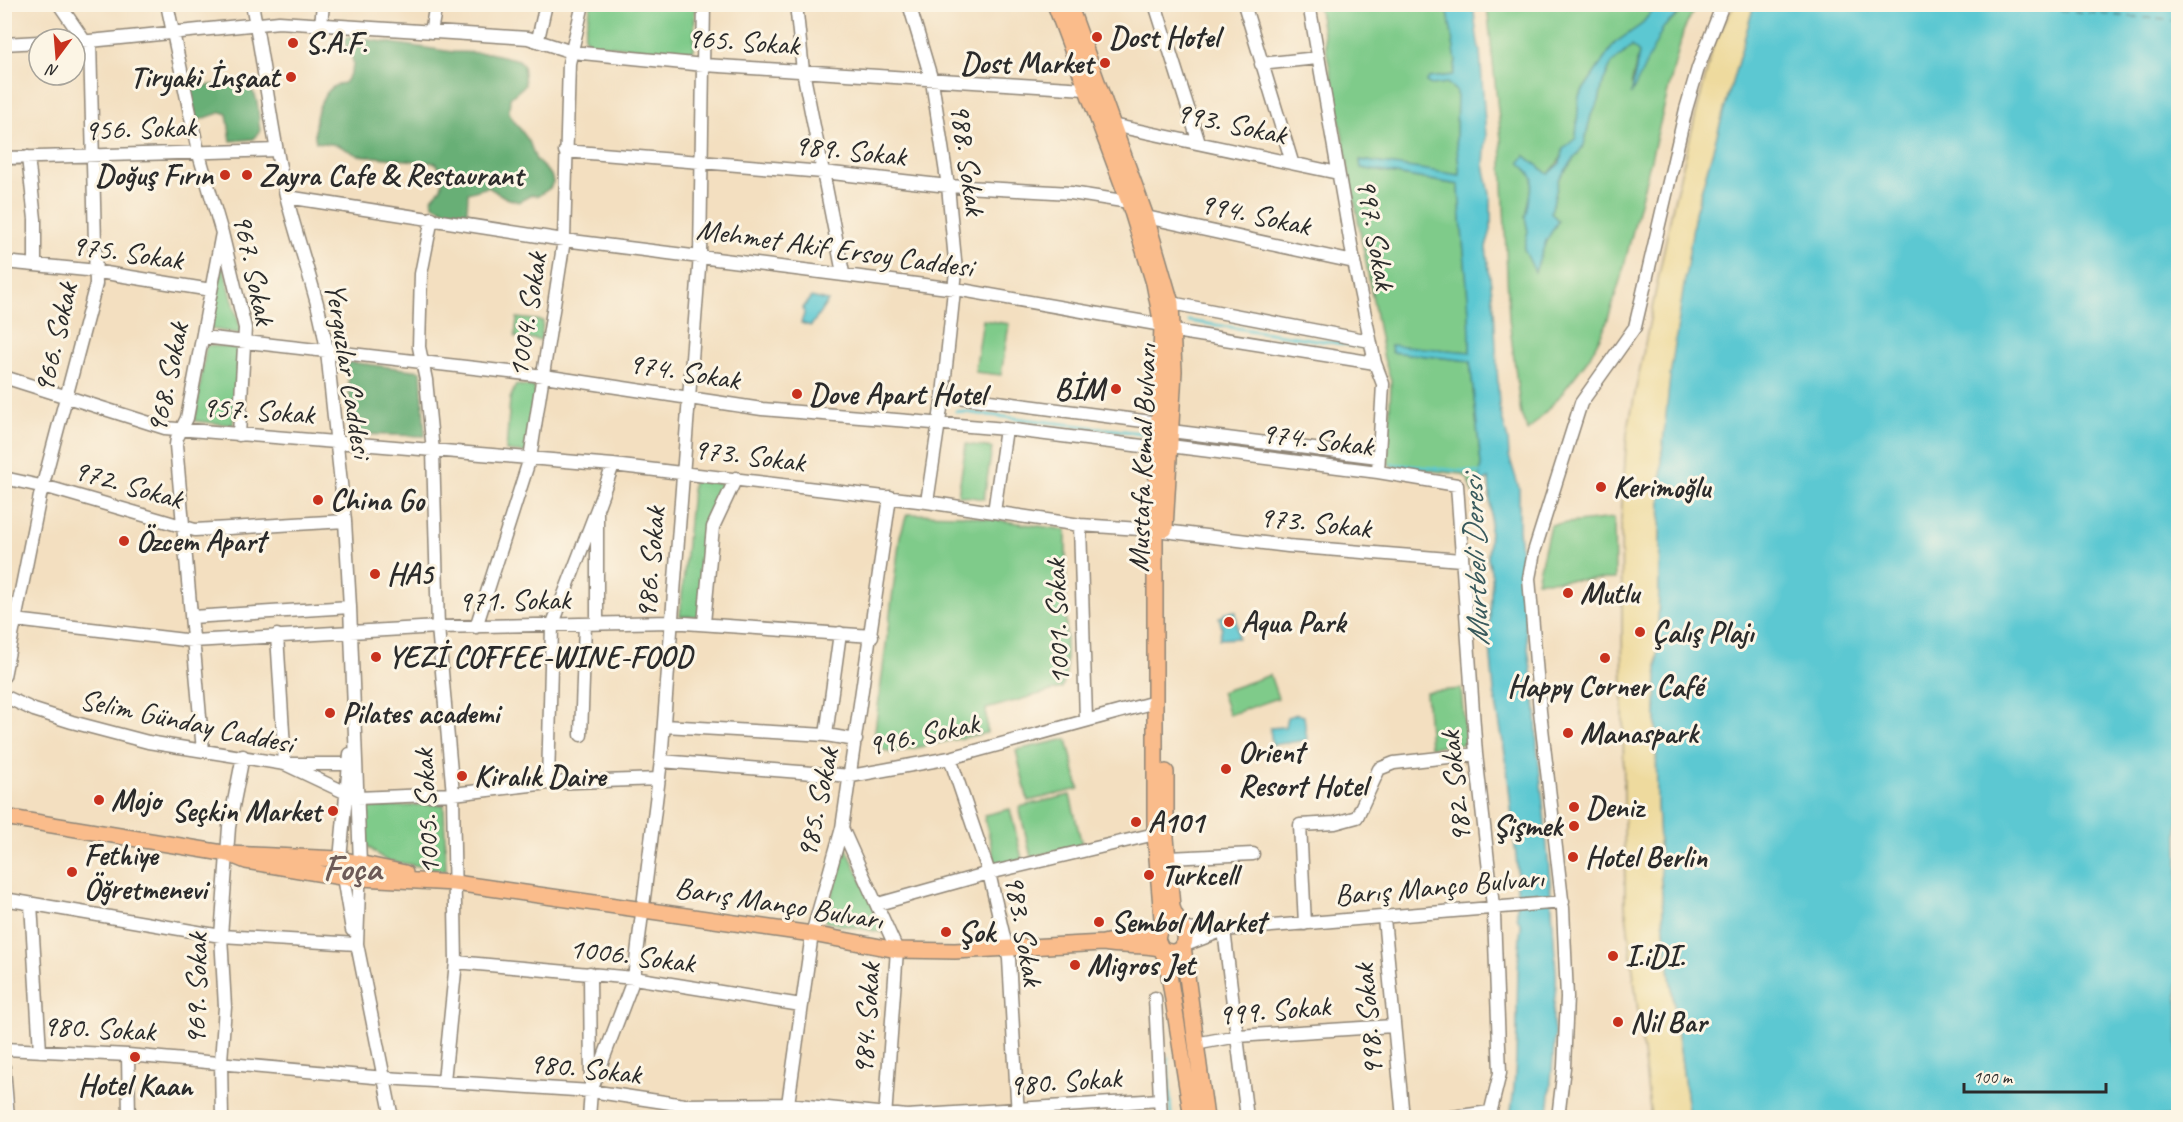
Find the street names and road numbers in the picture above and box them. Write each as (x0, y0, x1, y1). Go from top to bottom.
street label: 965. Sokak (686, 18, 802, 64)
street label: 993. Sokak (1172, 93, 1292, 154)
street label: 988. Sokak (941, 101, 995, 219)
street label: 956. Sokak (83, 107, 199, 149)
street label: 989. Sokak (792, 125, 910, 175)
street label: 997. Sokak (1348, 175, 1405, 295)
street label: 994. Sokak (1196, 184, 1316, 245)
street label: 967. Sokak (224, 210, 285, 330)
street label: Mehmet Akif Ersoy Caddesi (694, 210, 979, 287)
street label: 975. Sokak (69, 225, 187, 279)
street label: 1004. Sokak (498, 248, 556, 380)
street label: 966. Sokak (24, 277, 87, 397)
street label: Yerguzlar Caddesi (316, 280, 382, 464)
street label: 968. Sokak (137, 317, 198, 437)
street label: Mustafa Kemal Bulvarı (1119, 342, 1165, 573)
street label: 974. Sokak (625, 343, 745, 399)
street label: 957. Sokak (201, 387, 317, 433)
street label: 974. Sokak (1259, 413, 1377, 465)
street label: 973. Sokak (691, 429, 809, 481)
street label: 972. Sokak (69, 450, 189, 518)
street label: 973. Sokak (1257, 497, 1375, 547)
street label: 986. Sokak (626, 503, 674, 621)
street label: 1001. Sokak (1036, 556, 1078, 686)
street label: 971. Sokak (457, 580, 573, 620)
street label: Selim Günday Caddesi (77, 680, 301, 763)
street label: 996. Sokak (864, 703, 984, 764)
street label: 982. Sokak (1430, 727, 1480, 845)
street label: 985. Sokak (787, 742, 848, 862)
street label: 1005. Sokak (404, 746, 448, 876)
street label: Barış Manço Bulvarı (1333, 858, 1547, 914)
street label: Barış Manço Bulvarı (672, 868, 887, 938)
street label: 983. Sokak (996, 871, 1053, 991)
street label: 1006. Sokak (567, 928, 699, 982)
street label: 969. Sokak (176, 930, 216, 1046)
street label: 984. Sokak (843, 960, 889, 1076)
street label: 998. Sokak (1344, 960, 1392, 1078)
street label: 999. Sokak (1216, 986, 1334, 1034)
street label: 980. Sokak (42, 1006, 158, 1050)
street label: 980. Sokak (527, 1043, 645, 1093)
street label: 980. Sokak (1008, 1058, 1124, 1104)

